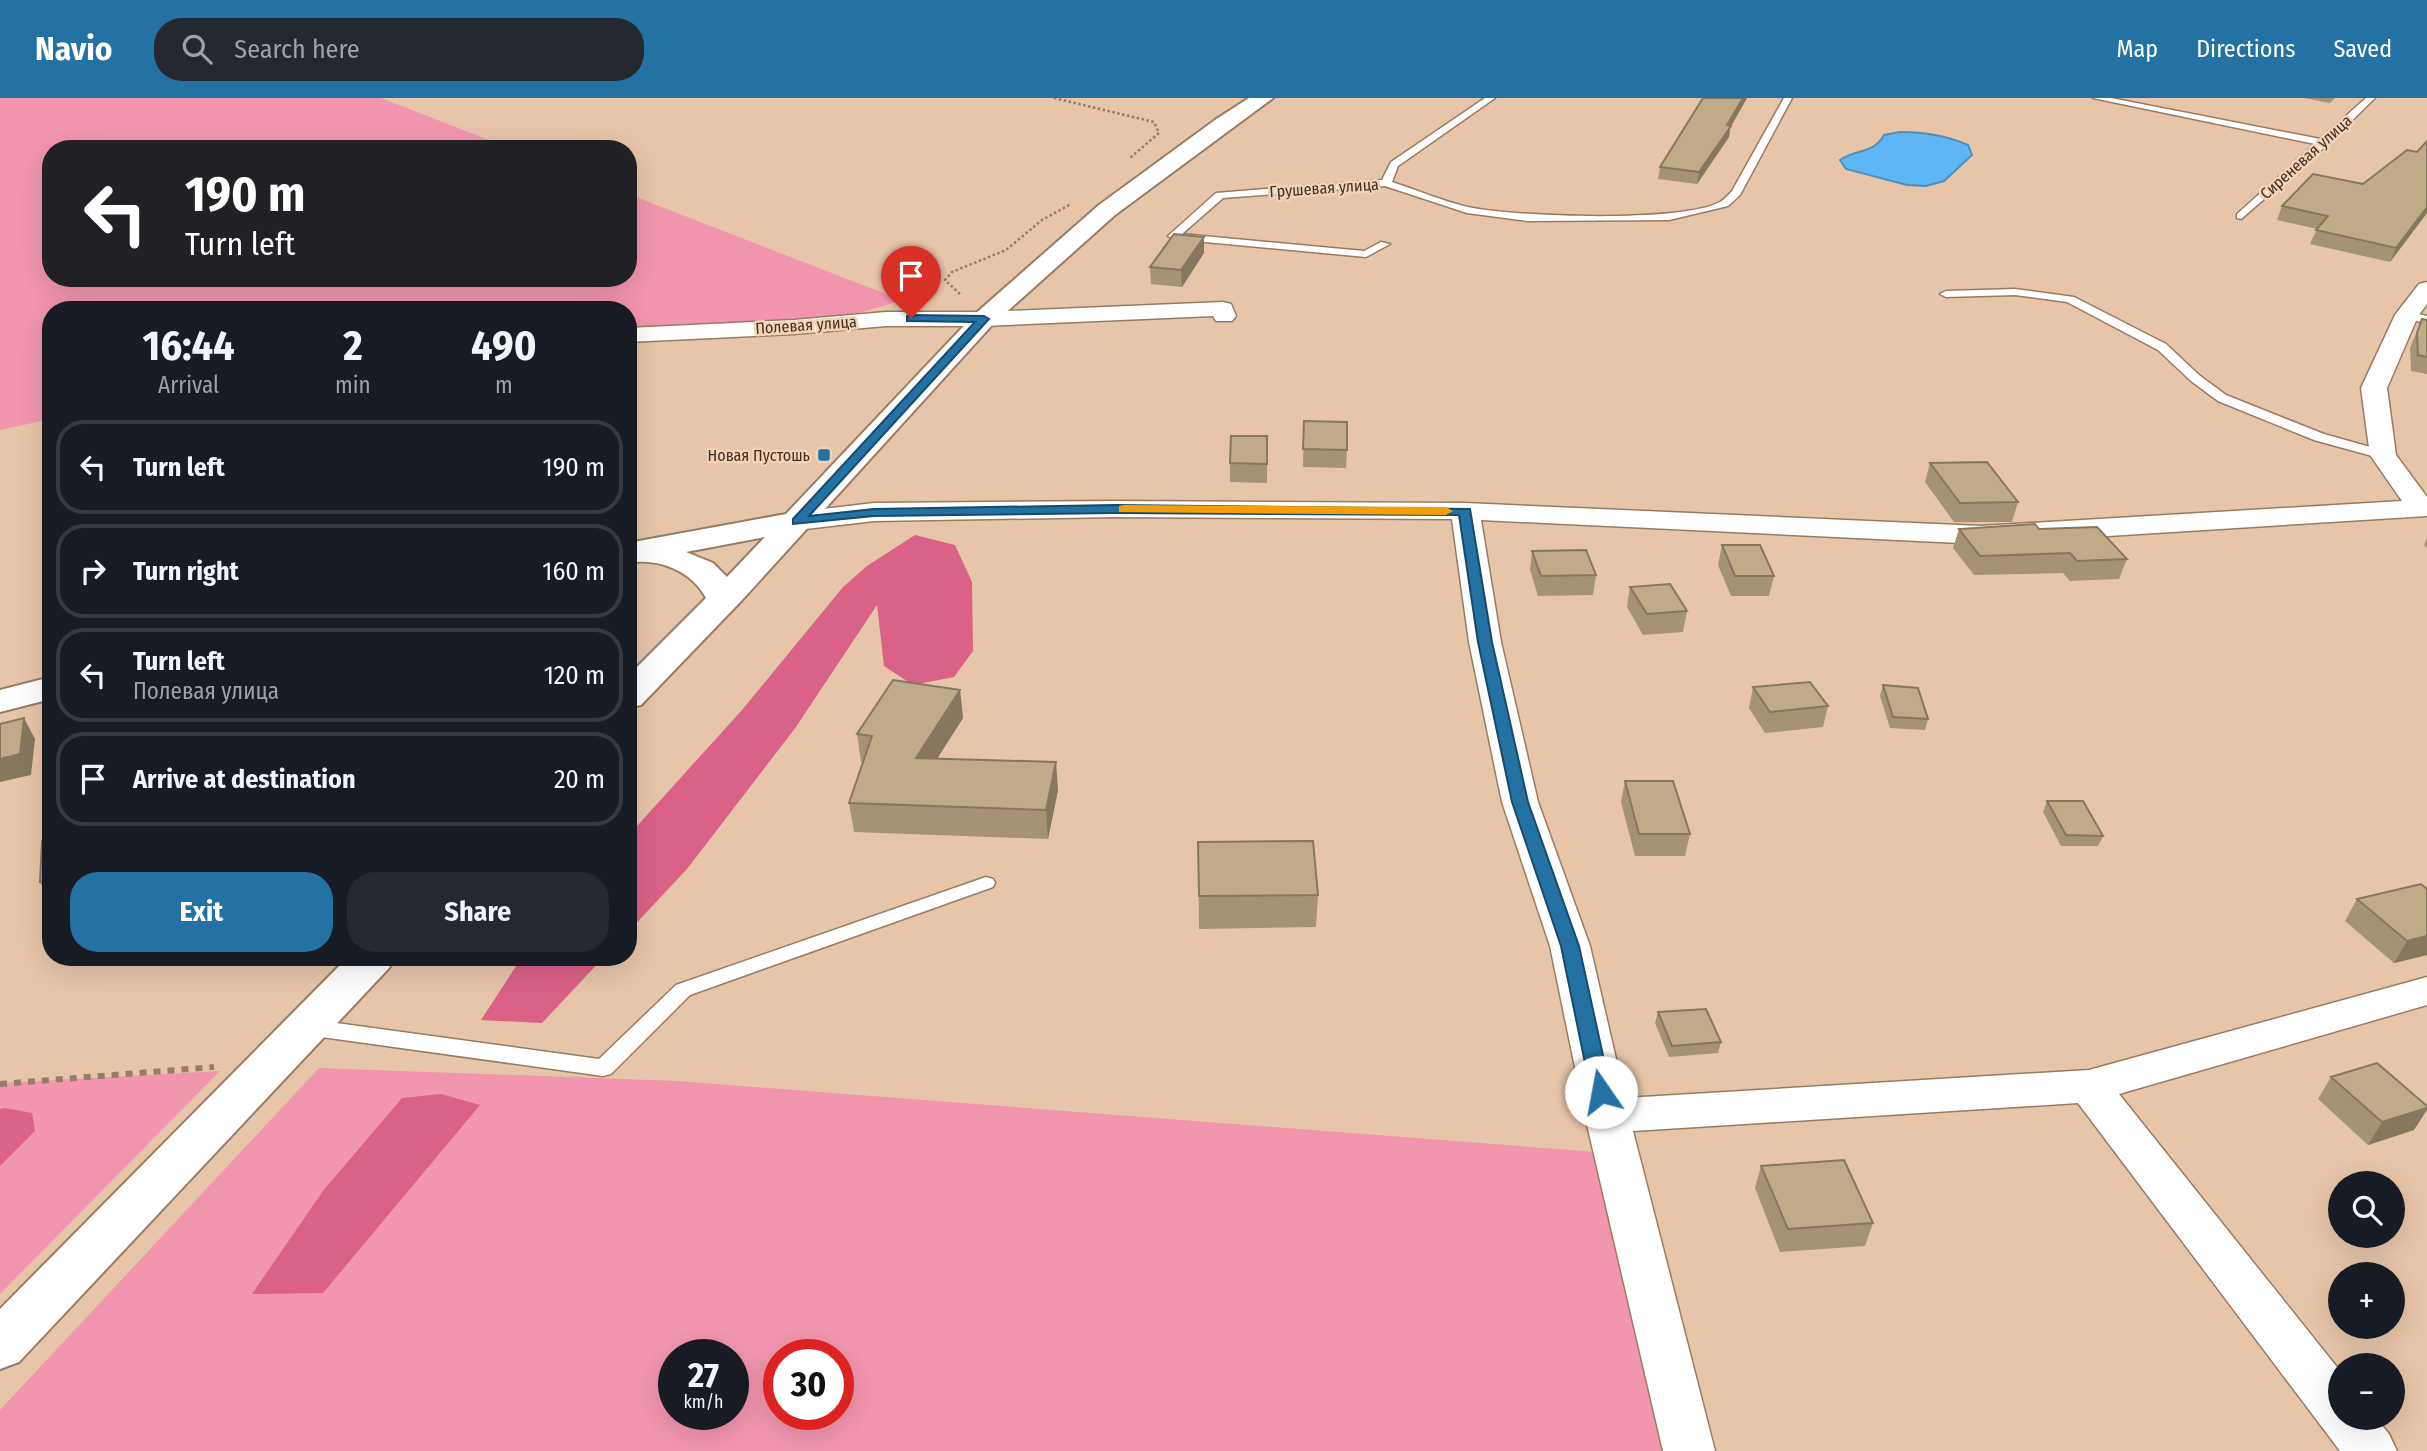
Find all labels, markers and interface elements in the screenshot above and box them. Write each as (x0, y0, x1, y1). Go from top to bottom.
search box (154, 18, 644, 81)
text: Navio (35, 29, 112, 69)
icon: search (178, 30, 216, 68)
text: Search here (234, 34, 360, 65)
text: Map (2117, 35, 2158, 63)
text: Directions (2196, 35, 2295, 63)
text: Saved (2333, 35, 2392, 63)
street label: Сиреневая улица (2256, 111, 2356, 203)
text: 190 m (185, 165, 305, 224)
icon: left (70, 168, 161, 259)
street label: Грушевая улица (1269, 175, 1380, 201)
text: Turn left (185, 225, 295, 263)
pin (881, 246, 941, 318)
icon: arrive (892, 257, 930, 295)
street label: Полевая улица (755, 312, 857, 338)
text: 16:44 (142, 321, 235, 371)
text: 2 (343, 321, 363, 371)
text: 490 (471, 321, 537, 371)
text: Arrival (158, 371, 219, 399)
text: min (335, 371, 371, 399)
text: m (495, 371, 513, 399)
place label: Новая Пустошь (708, 446, 810, 465)
marker: Новая Пустошь (816, 447, 832, 463)
icon: left (74, 448, 112, 486)
text: Turn left (133, 452, 225, 483)
text: 190 m (543, 452, 605, 483)
icon: right (74, 552, 112, 590)
text: Turn right (133, 556, 239, 587)
text: 160 m (542, 556, 605, 587)
text: Turn left (133, 646, 225, 677)
icon: left (74, 656, 112, 694)
text: 120 m (544, 660, 605, 691)
text: Полевая улица (133, 677, 279, 705)
icon: arrive (74, 760, 112, 798)
text: Arrive at destination (133, 764, 356, 795)
text: 20 m (554, 764, 605, 795)
button: Exit (70, 872, 333, 952)
button: Share (347, 872, 609, 952)
position arrow (1564, 1055, 1638, 1129)
map controls (2328, 1171, 2405, 1430)
button: search (2328, 1171, 2405, 1248)
button: + (2328, 1262, 2405, 1339)
speed limit sign: 30 (763, 1339, 854, 1430)
button: − (2328, 1353, 2405, 1430)
text: 27 (688, 1354, 719, 1396)
text: km/h (683, 1391, 724, 1413)

